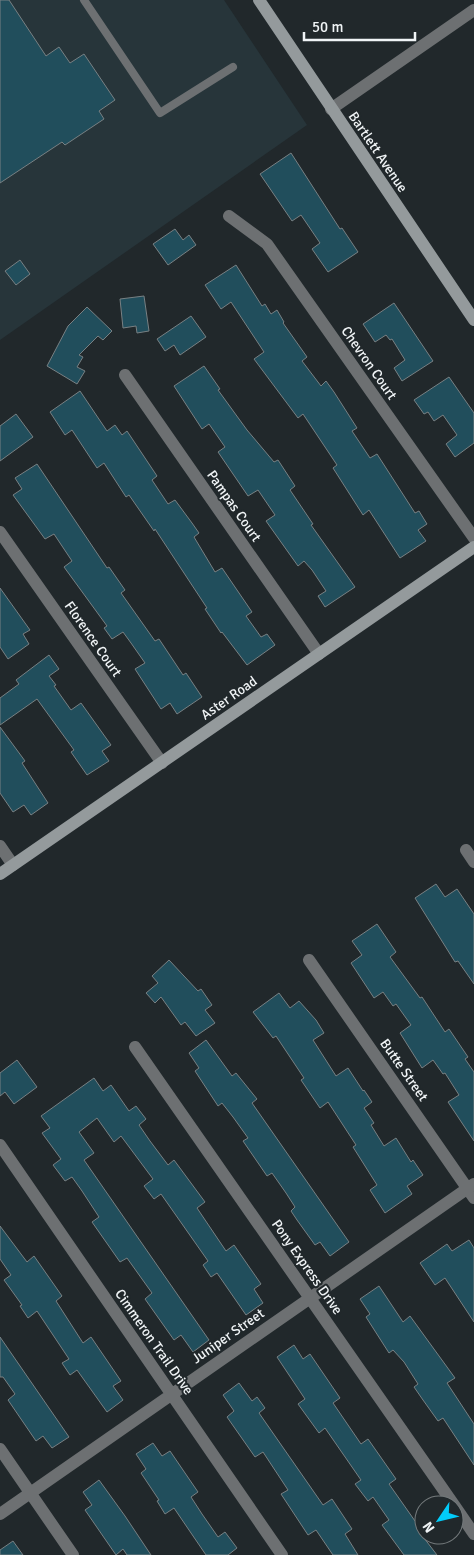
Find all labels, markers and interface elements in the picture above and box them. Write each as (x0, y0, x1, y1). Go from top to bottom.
scale bar (304, 10, 415, 42)
text: 50 m (312, 18, 343, 36)
street label: Bartlett Avenue (345, 108, 411, 196)
street label: Chevron Court (337, 323, 401, 403)
street label: Pampas Court (203, 467, 265, 545)
street label: Florence Court (61, 598, 125, 680)
street label: Aster Road (198, 672, 260, 724)
street label: Butte Street (376, 1035, 432, 1105)
street label: Pony Express Drive (268, 1216, 346, 1318)
street label: Cimmeron Trail Drive (111, 1286, 197, 1398)
street label: Juniper Street (189, 1305, 268, 1367)
north arrow (414, 1495, 464, 1545)
text: N (419, 1518, 439, 1536)

